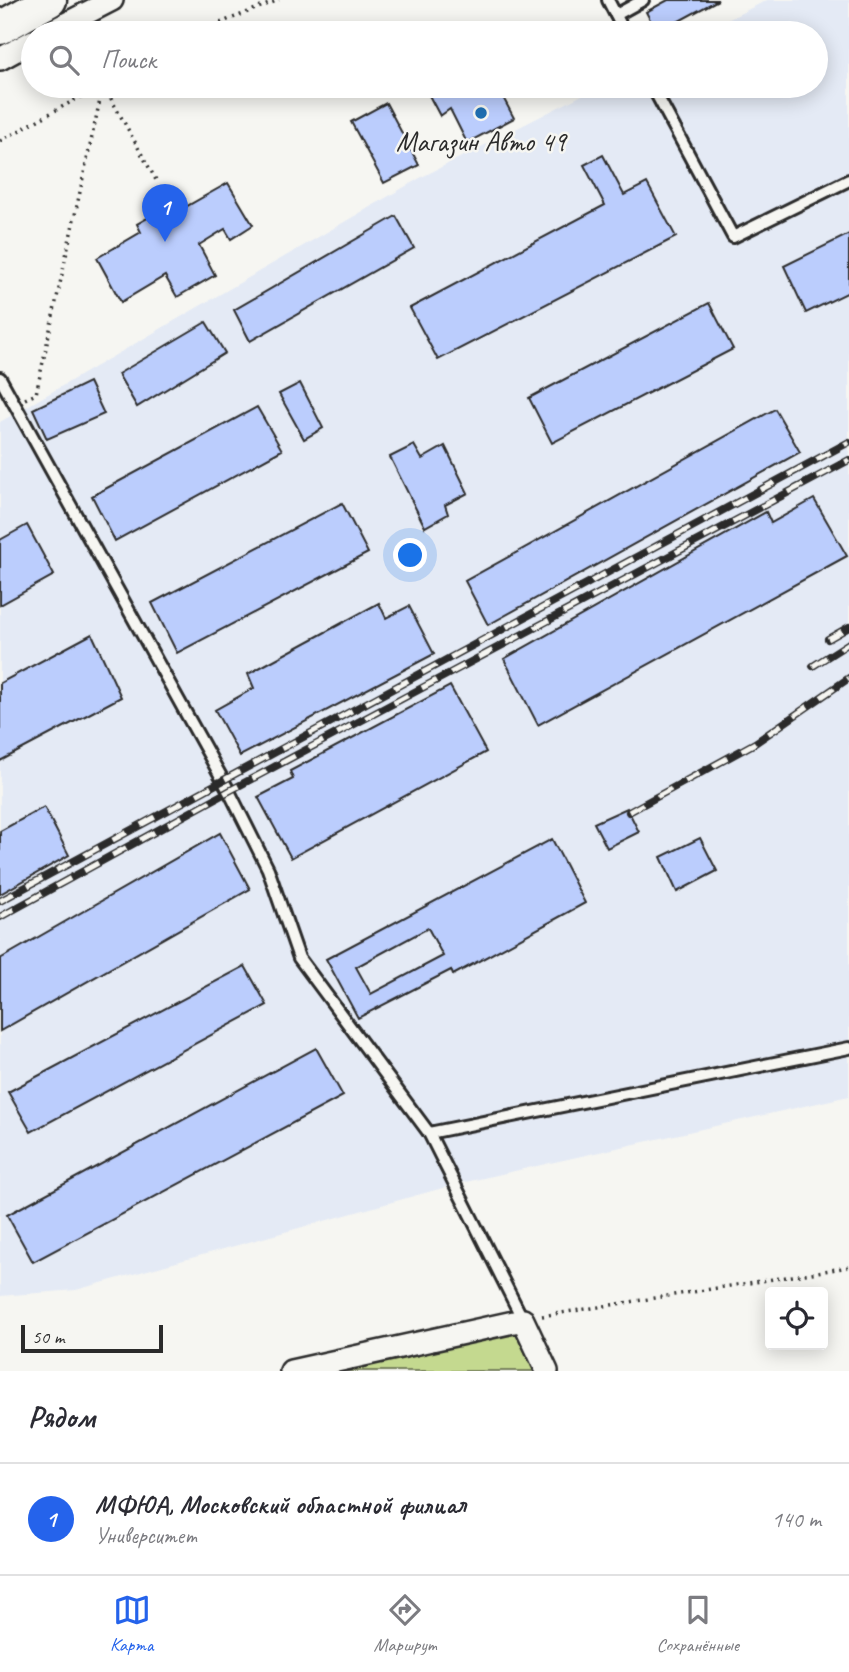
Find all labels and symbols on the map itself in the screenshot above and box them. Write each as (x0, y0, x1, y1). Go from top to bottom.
marker: Магазин Авто 49 (473, 105, 489, 121)
place label: Магазин Авто 49 (396, 124, 568, 159)
pin: 1 (142, 184, 188, 242)
your location (393, 538, 427, 572)
scale bar (21, 1322, 163, 1354)

